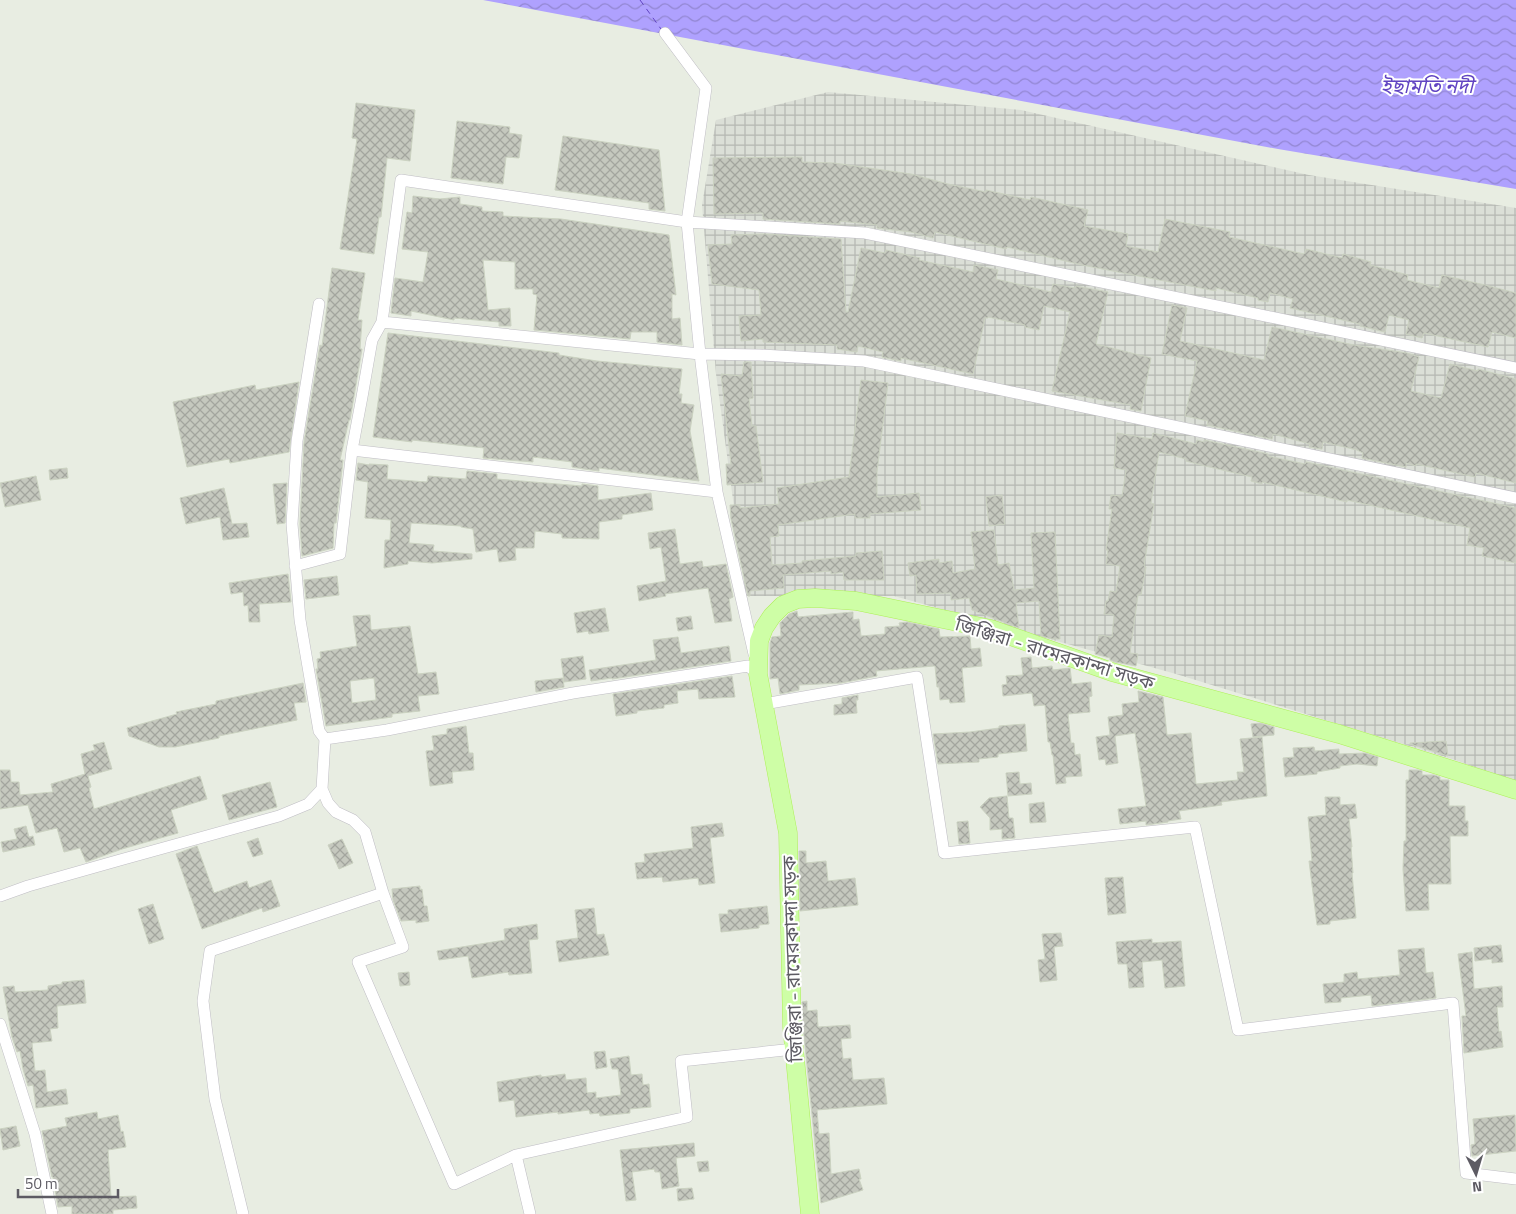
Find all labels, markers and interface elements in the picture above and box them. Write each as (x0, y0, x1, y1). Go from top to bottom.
water label: ইছামতি নদী (1381, 70, 1477, 101)
street label: জিঞ্জিরা - রামেরকান্দা সড়ক (951, 608, 1159, 697)
street label: জিঞ্জিরা - রামেরকান্দা সড়ক (773, 855, 810, 1064)
north arrow (1451, 1149, 1501, 1199)
scale bar (18, 1166, 118, 1198)
text: 50 m (25, 1172, 58, 1195)
text: N (1471, 1177, 1483, 1198)

